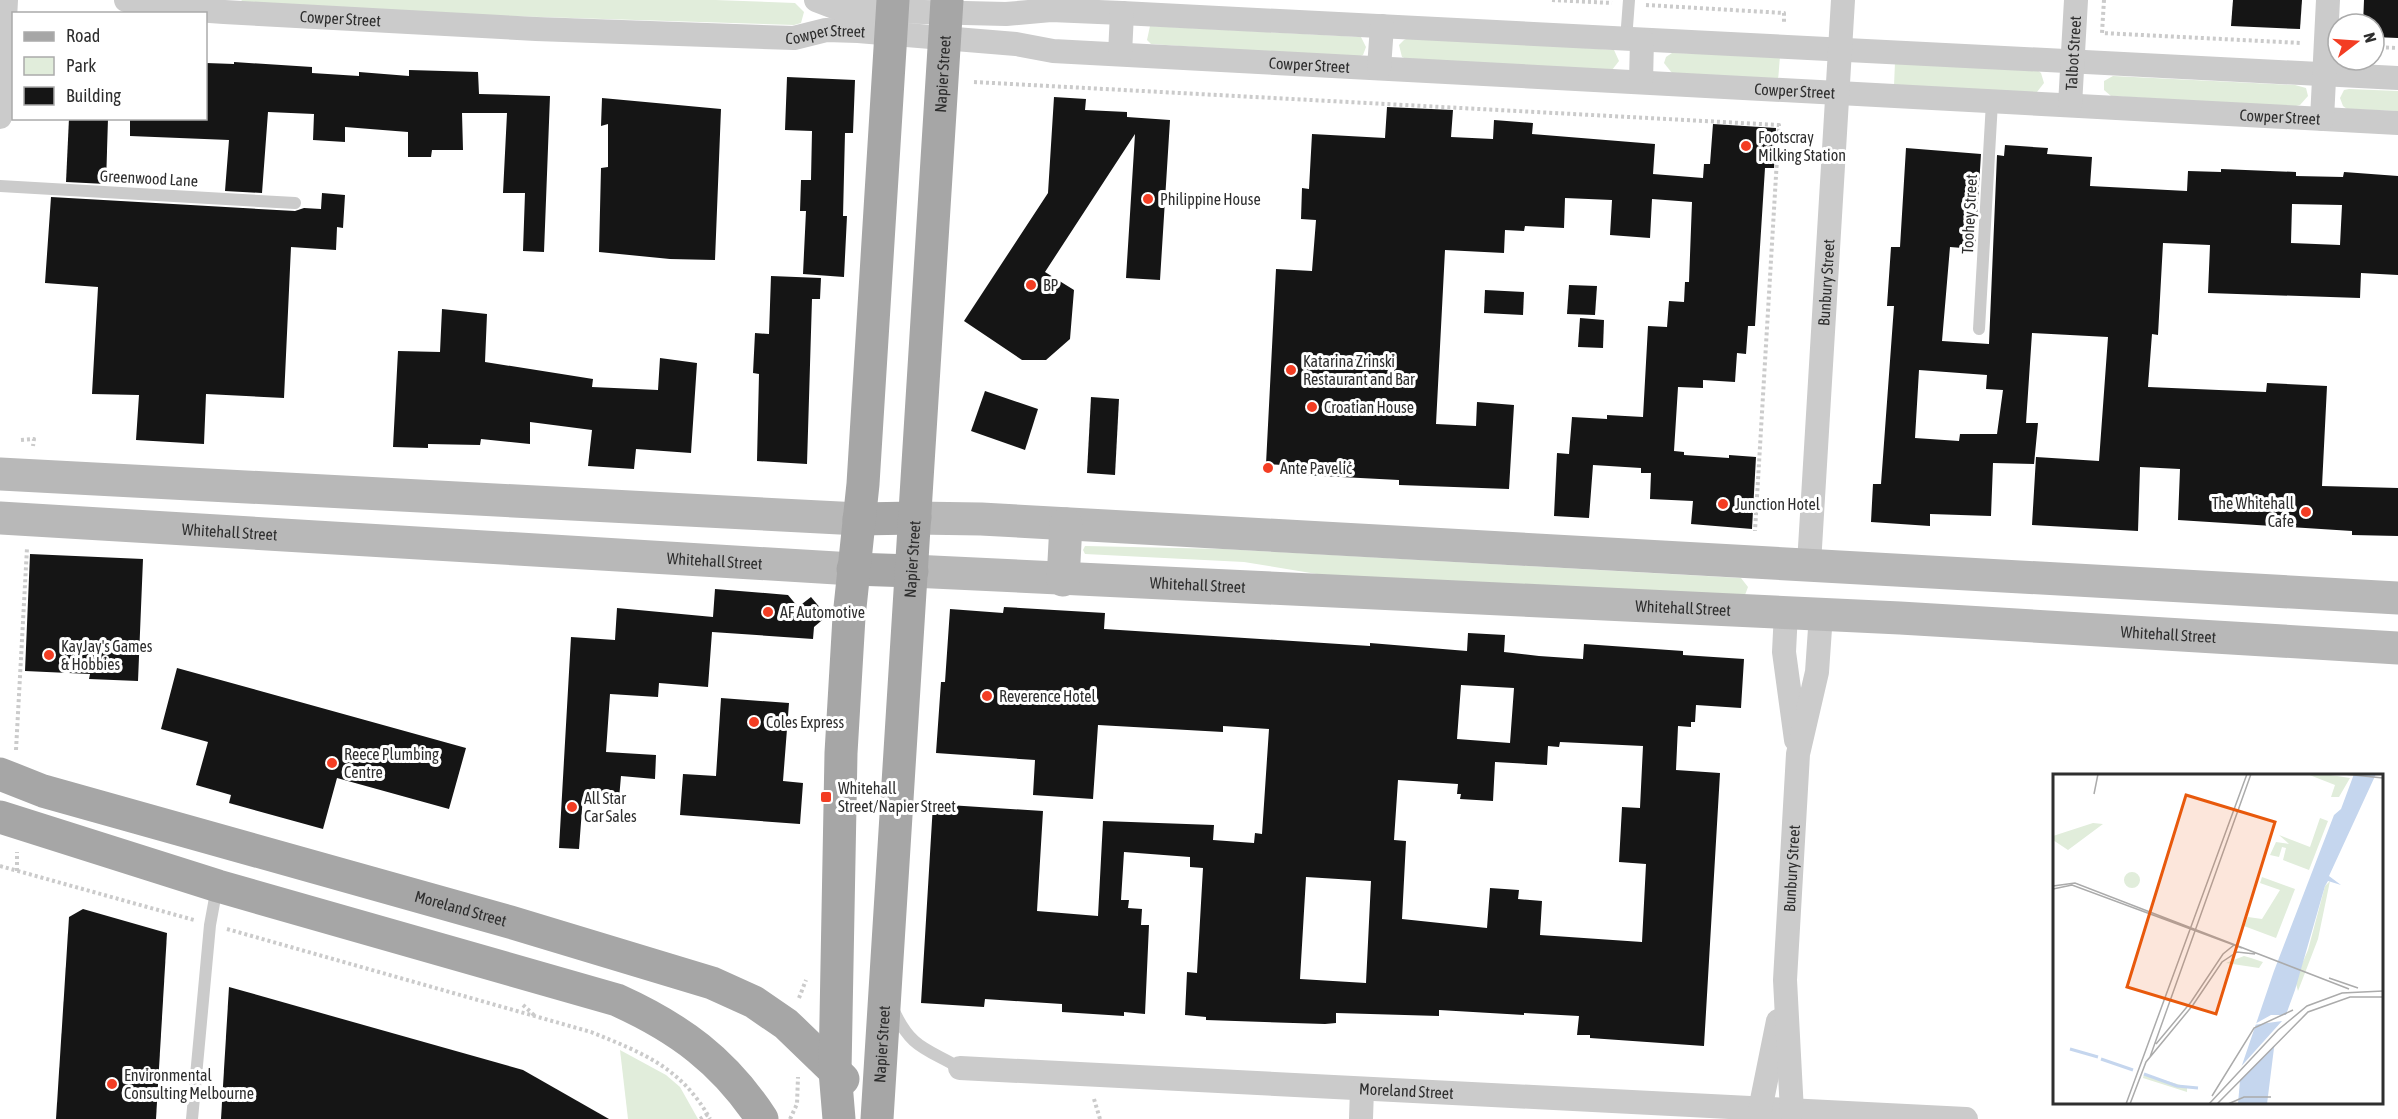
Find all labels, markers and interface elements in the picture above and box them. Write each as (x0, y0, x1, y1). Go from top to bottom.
street label: Cowper Street (299, 7, 382, 30)
legend (12, 12, 207, 120)
north arrow (2326, 12, 2386, 72)
street label: Talbot Street (2062, 15, 2084, 91)
street label: Cowper Street (785, 21, 867, 47)
text: Road (66, 25, 100, 46)
text: N (2360, 30, 2380, 45)
street label: Napier Street (931, 34, 954, 113)
street label: Cowper Street (1268, 54, 1351, 76)
text: Park (66, 55, 96, 76)
street label: Cowper Street (1754, 80, 1836, 102)
text: Building (66, 85, 121, 106)
street label: Cowper Street (2239, 106, 2321, 128)
place label: Footscray Milking Station (1758, 128, 1846, 165)
marker: Footscray Milking Station (1739, 139, 1753, 153)
street label: Greenwood Lane (99, 166, 199, 190)
street label: Toohey Street (1958, 173, 1981, 254)
place label: Philippine House (1160, 190, 1261, 209)
marker: Philippine House (1141, 192, 1155, 206)
street label: Bunbury Street (1814, 238, 1838, 327)
place label: BP (1043, 276, 1059, 294)
marker: BP (1024, 278, 1038, 292)
place label: Katarina Zrinski Restaurant and Bar (1303, 352, 1415, 388)
marker: Katarina Zrinski Restaurant and Bar (1284, 363, 1298, 377)
place label: Croatian House (1324, 398, 1414, 416)
marker: Croatian House (1305, 400, 1319, 414)
place label: Ante Pavelić (1280, 459, 1352, 477)
marker: Ante Pavelić (1261, 461, 1275, 475)
place label: The Whitehall Cafe (2212, 494, 2295, 530)
place label: Junction Hotel (1735, 495, 1821, 513)
marker: Junction Hotel (1716, 497, 1730, 511)
marker: The Whitehall Cafe (2299, 505, 2313, 519)
street label: Napier Street (901, 519, 923, 598)
street label: Whitehall Street (181, 520, 278, 544)
street label: Whitehall Street (666, 549, 763, 573)
street label: Whitehall Street (1149, 573, 1246, 596)
street label: Whitehall Street (1635, 596, 1732, 619)
place label: AF Automotive (780, 603, 865, 621)
marker: AF Automotive (761, 605, 775, 619)
street label: Whitehall Street (2120, 622, 2217, 646)
place label: KayJay's Games & Hobbies (61, 637, 153, 673)
marker: KayJay's Games & Hobbies (42, 648, 56, 662)
place label: Reverence Hotel (999, 687, 1096, 705)
marker: Reverence Hotel (980, 689, 994, 703)
place label: Coles Express (766, 713, 844, 732)
marker: Coles Express (747, 715, 761, 729)
place label: Reece Plumbing Centre (344, 745, 439, 781)
marker: Reece Plumbing Centre (325, 756, 339, 770)
inset map (2053, 774, 2383, 1104)
place label: Whitehall Street/Napier Street (838, 779, 956, 816)
place label: All Star Car Sales (584, 789, 637, 825)
marker: Whitehall Street/Napier Street (819, 790, 833, 804)
marker: All Star Car Sales (565, 800, 579, 814)
street label: Bunbury Street (1780, 824, 1803, 912)
street label: Moreland Street (413, 887, 509, 930)
street label: Napier Street (870, 1005, 893, 1083)
place label: Environmental Consulting Melbourne (124, 1066, 254, 1103)
marker: Environmental Consulting Melbourne (105, 1077, 119, 1091)
street label: Moreland Street (1359, 1079, 1455, 1102)

